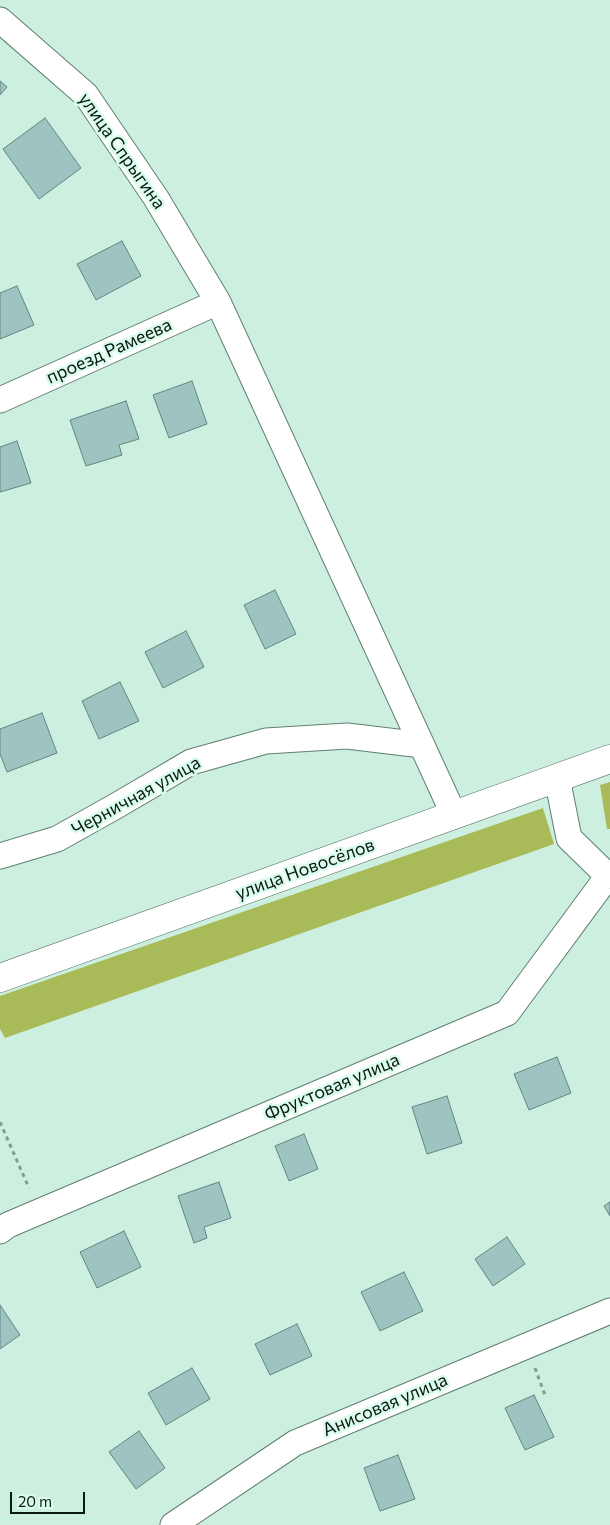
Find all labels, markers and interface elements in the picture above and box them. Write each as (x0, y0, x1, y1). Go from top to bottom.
street label: улица Спрыгина (74, 89, 170, 213)
street label: проезд Рамеева (43, 314, 175, 388)
street label: Черничная улица (68, 752, 204, 840)
street label: улица Новосёлов (233, 834, 377, 904)
street label: Фруктовая улица (261, 1049, 403, 1125)
street label: Анисовая улица (319, 1369, 451, 1441)
scale bar (12, 1482, 88, 1514)
text: 20 m (18, 1492, 52, 1510)

